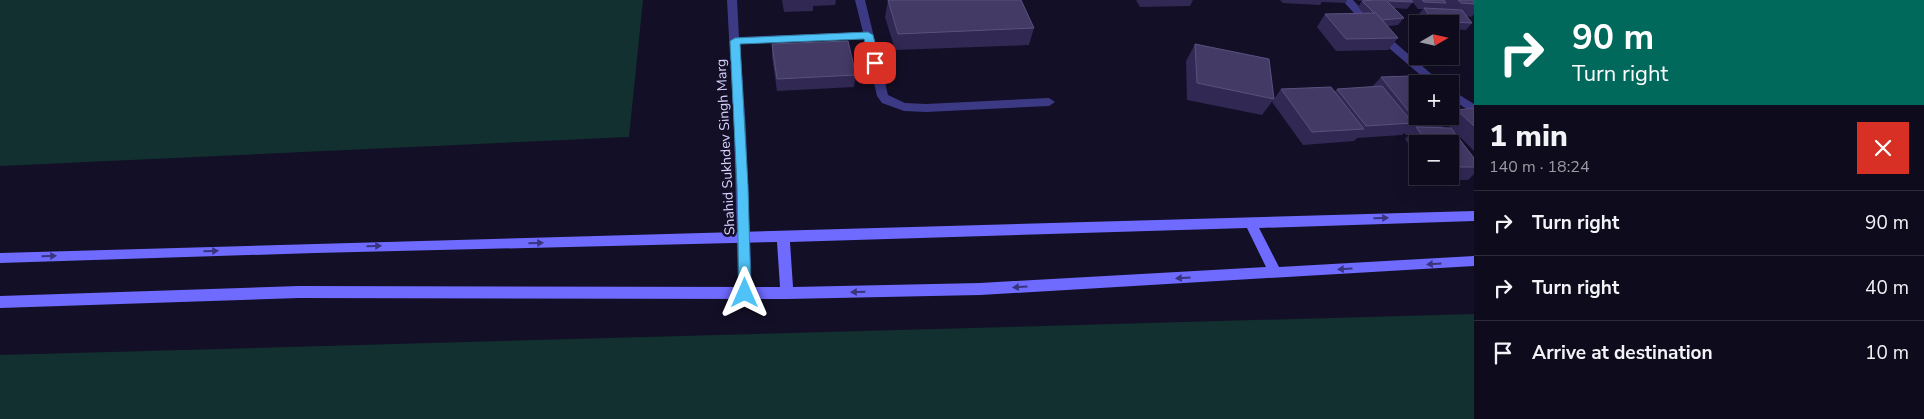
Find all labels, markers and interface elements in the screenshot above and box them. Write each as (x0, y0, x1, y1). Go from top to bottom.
text: 90 m (1572, 14, 1654, 61)
north arrow (1409, 15, 1459, 65)
map controls (1409, 15, 1459, 185)
icon: right (1489, 20, 1554, 85)
pin (854, 42, 896, 84)
icon: arrive (861, 49, 889, 77)
street label: Shahid Sukhdev Singh Marg (711, 58, 740, 236)
text: Turn right (1572, 59, 1668, 89)
button: + (1409, 75, 1459, 125)
text: 1 min (1489, 116, 1568, 157)
button: close (1857, 122, 1909, 174)
button: − (1409, 135, 1459, 185)
text: 140 m · 18:24 (1489, 156, 1590, 178)
icon: right (1489, 209, 1517, 237)
text: Turn right (1532, 210, 1619, 236)
text: 90 m (1865, 210, 1909, 236)
one-way arrow (1374, 214, 1390, 222)
one-way arrow (528, 238, 544, 246)
one-way arrow (366, 242, 382, 250)
one-way arrow (203, 247, 219, 255)
one-way arrow (41, 252, 57, 260)
one-way arrow (1425, 260, 1441, 268)
one-way arrow (1337, 265, 1353, 273)
position arrow (718, 266, 770, 318)
one-way arrow (1174, 274, 1190, 282)
icon: right (1489, 274, 1517, 302)
text: Turn right (1532, 275, 1619, 301)
text: 40 m (1865, 275, 1909, 301)
one-way arrow (1012, 283, 1028, 291)
one-way arrow (850, 288, 866, 296)
icon: arrive (1489, 339, 1517, 367)
text: Arrive at destination (1532, 340, 1713, 366)
text: 10 m (1865, 340, 1909, 366)

